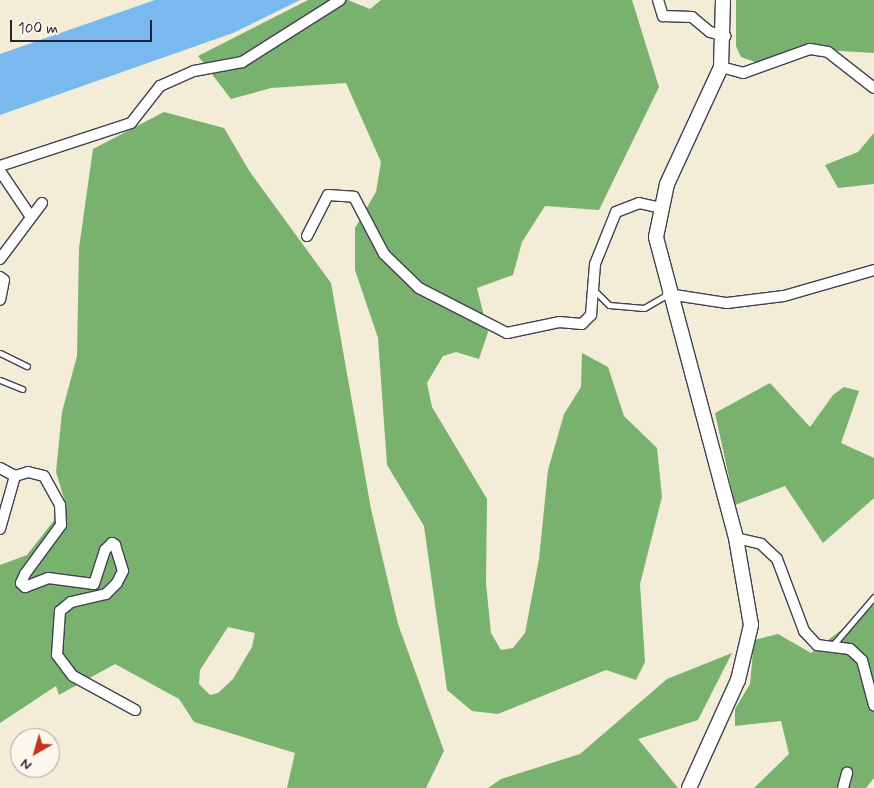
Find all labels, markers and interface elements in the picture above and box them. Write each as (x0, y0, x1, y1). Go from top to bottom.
scale bar (12, 10, 155, 42)
text: 100 m (18, 19, 58, 39)
north arrow (10, 728, 60, 778)
text: N (17, 754, 36, 774)

